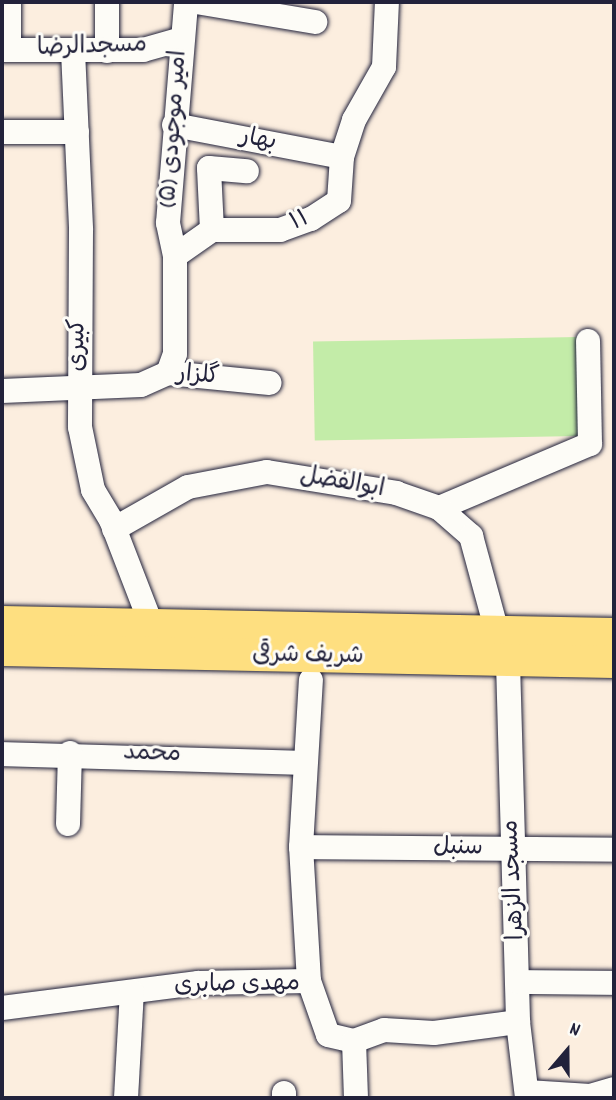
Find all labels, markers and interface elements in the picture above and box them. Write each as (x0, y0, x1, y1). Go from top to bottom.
street label: مسجدالرضا (37, 32, 147, 64)
street label: امیر موجودی (۵) (155, 49, 195, 209)
street label: بهار (237, 123, 279, 159)
street label: ۱۱ (286, 205, 314, 239)
street label: کبیری (64, 318, 94, 372)
street label: گلزار (176, 361, 220, 393)
street label: ابوالفضل (297, 462, 387, 506)
street label: شریف شرقی (252, 642, 364, 672)
street label: محمد (123, 740, 181, 770)
street label: مسجد الزهرا (497, 819, 533, 941)
street label: سنبل (433, 834, 483, 864)
street label: مهدی صابری (174, 971, 300, 1001)
north arrow (532, 1016, 602, 1086)
text: N (565, 1017, 583, 1045)

